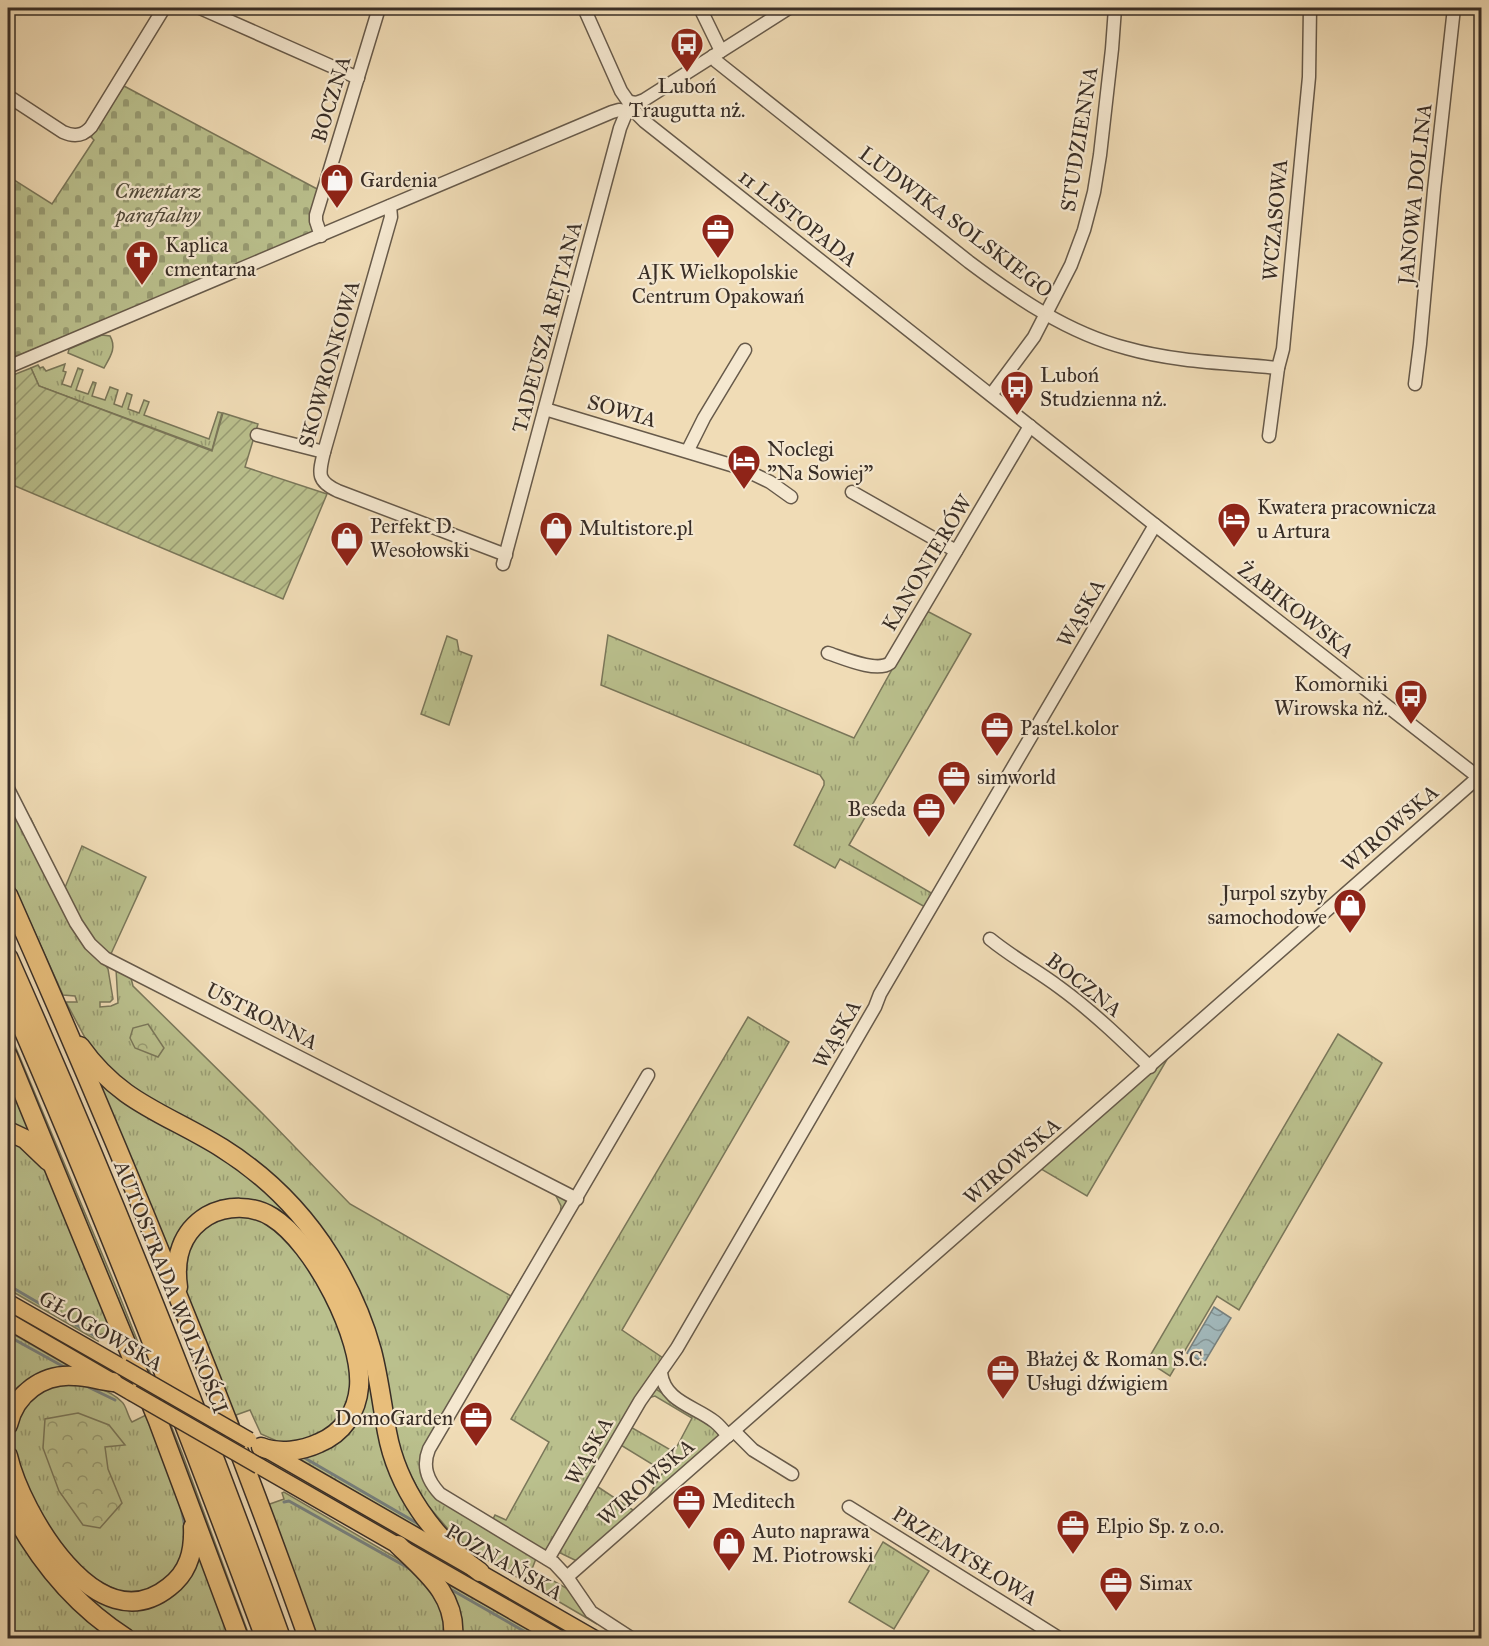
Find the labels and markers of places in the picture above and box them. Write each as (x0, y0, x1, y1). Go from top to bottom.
bus stop icon: Luboń Traugutta nż. (669, 26, 705, 73)
place label: Luboń Traugutta nż. (629, 73, 745, 123)
shop icon: Gardenia (319, 162, 355, 209)
place label: Gardenia (360, 167, 437, 193)
office icon: AJK Wielkopolskie Centrum Opakowań (700, 212, 736, 259)
place label: Kaplica cmentarna (165, 232, 256, 282)
church icon: Kaplica cmentarna (124, 239, 160, 286)
place label: AJK Wielkopolskie Centrum Opakowań (632, 259, 804, 309)
place label: Luboń Studzienna nż. (1040, 362, 1167, 412)
bus stop icon: Luboń Studzienna nż. (999, 369, 1035, 416)
place label: Noclegi "Na Sowiej" (767, 436, 874, 486)
hotel icon: Noclegi "Na Sowiej" (726, 443, 762, 490)
place label: Kwatera pracownicza u Artura (1257, 494, 1436, 544)
hotel icon: Kwatera pracownicza u Artura (1216, 501, 1252, 548)
shop icon: Multistore.pl (538, 510, 574, 557)
place label: Perfekt D. Wesołowski (370, 513, 469, 563)
place label: Multistore.pl (579, 515, 693, 541)
shop icon: Perfekt D. Wesołowski (329, 520, 365, 567)
place label: Komorniki Wirowska nż. (1274, 671, 1388, 721)
bus stop icon: Komorniki Wirowska nż. (1393, 678, 1429, 725)
office icon: Pastel.kolor (979, 710, 1015, 757)
place label: Pastel.kolor (1020, 715, 1119, 741)
office icon: simworld (936, 759, 972, 806)
place label: simworld (977, 764, 1057, 790)
office icon: Beseda (911, 791, 947, 838)
place label: Beseda (848, 796, 906, 822)
place label: Jurpol szyby samochodowe (1207, 880, 1328, 930)
shop icon: Jurpol szyby samochodowe (1332, 887, 1368, 934)
place label: Błażej & Roman S.C. Usługi dźwigiem (1026, 1346, 1207, 1396)
office icon: Błażej & Roman S.C. Usługi dźwigiem (985, 1353, 1021, 1400)
office icon: DomoGarden (458, 1400, 494, 1447)
place label: DomoGarden (335, 1405, 453, 1431)
office icon: Meditech (671, 1483, 707, 1530)
place label: Meditech (712, 1488, 795, 1514)
office icon: Elpio Sp. z o.o. (1055, 1508, 1091, 1555)
place label: Elpio Sp. z o.o. (1096, 1513, 1224, 1539)
place label: Auto naprawa M. Piotrowski (751, 1518, 874, 1568)
shop icon: Auto naprawa M. Piotrowski (711, 1525, 747, 1572)
office icon: Simax (1098, 1565, 1134, 1612)
place label: Simax (1139, 1570, 1193, 1596)

